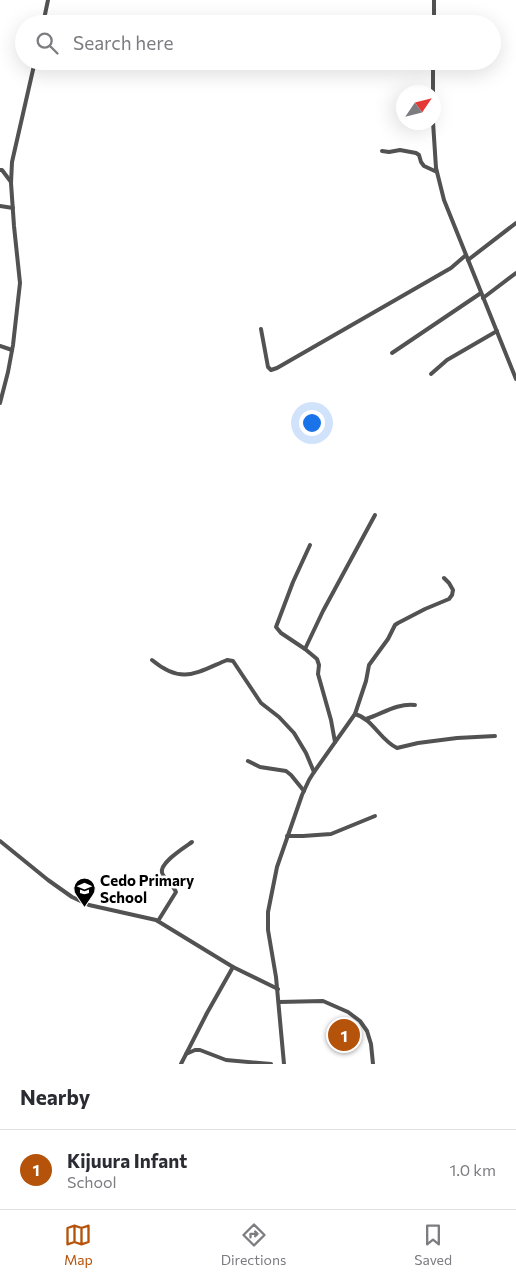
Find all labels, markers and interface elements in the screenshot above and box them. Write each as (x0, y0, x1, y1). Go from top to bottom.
search box (15, 15, 501, 70)
icon: search (33, 29, 61, 57)
text: Search here (73, 31, 173, 54)
north arrow (396, 85, 441, 130)
your location (299, 410, 325, 436)
place label: Cedo Primary School (100, 871, 195, 906)
school or university icon: Cedo Primary School (72, 877, 96, 908)
pin: 1 (328, 1016, 360, 1054)
text: Nearby (20, 1084, 90, 1109)
text: Kijuura Infant (67, 1149, 187, 1172)
text: 1 (32, 1160, 40, 1179)
text: 1.0 km (450, 1160, 496, 1179)
text: School (67, 1172, 117, 1191)
tab: Map (64, 1221, 93, 1268)
tab: Directions (221, 1221, 286, 1268)
tab: Saved (414, 1221, 452, 1268)

